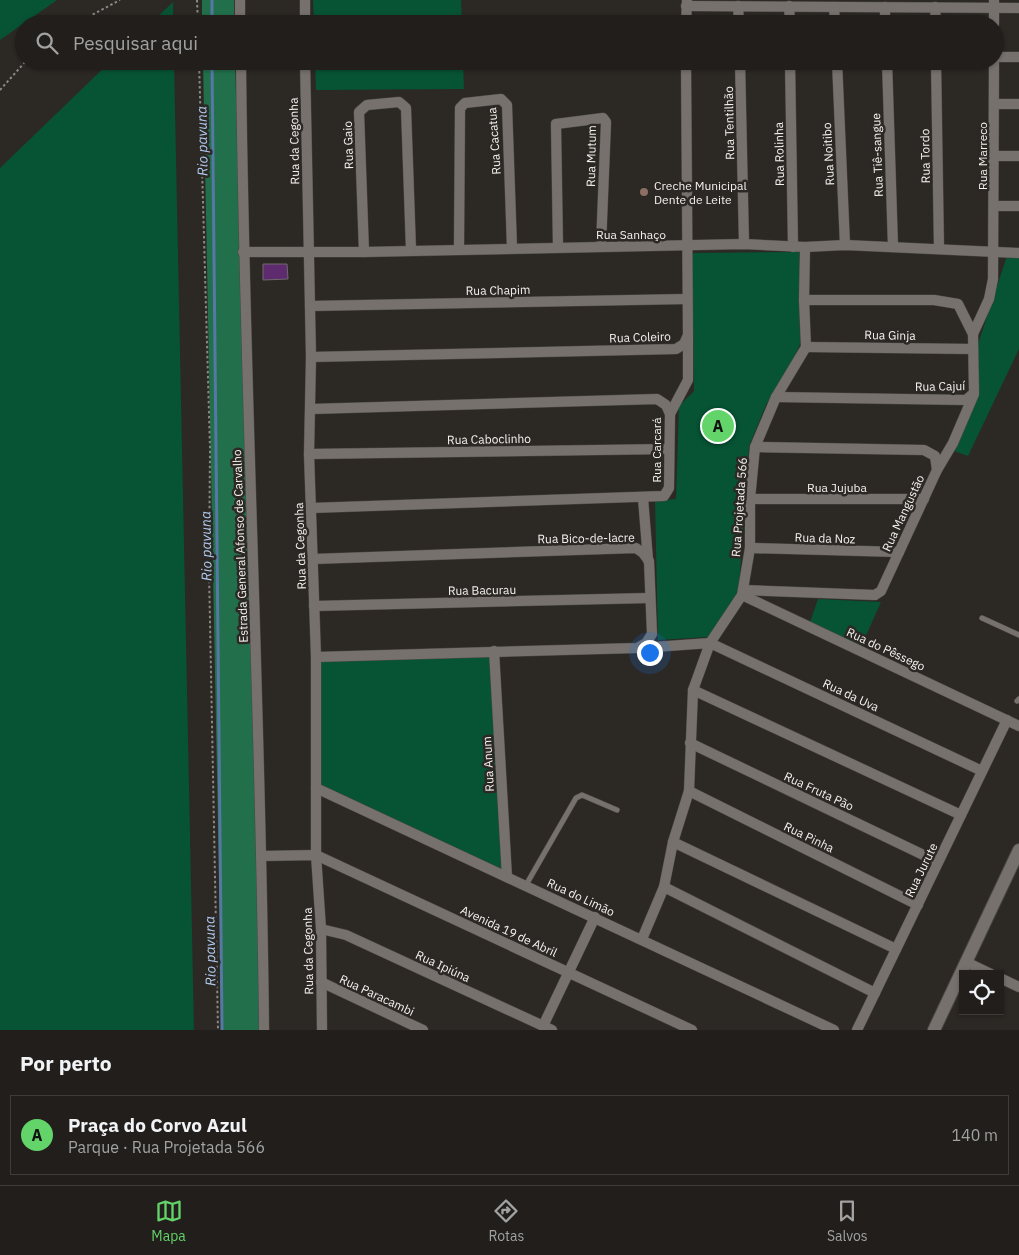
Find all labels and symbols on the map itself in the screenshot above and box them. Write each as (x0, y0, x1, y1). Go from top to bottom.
street label: Rua Tentilhão (721, 86, 737, 160)
street label: Rua da Cegonha (286, 97, 302, 185)
water label: Rio pavuna (192, 106, 212, 176)
street label: Rua Cacatua (484, 106, 504, 175)
street label: Rua Tiê-sangue (868, 112, 886, 197)
street label: Rua Gaio (340, 120, 356, 169)
street label: Rua Rolinha (771, 121, 787, 186)
street label: Rua Noitibo (819, 122, 837, 186)
street label: Rua Marreco (975, 122, 990, 190)
street label: Rua Mutum (583, 125, 599, 187)
street label: Rua Tordo (917, 128, 933, 183)
place label: Creche Municipal Dente de Leite (654, 178, 747, 207)
marker: Creche Municipal Dente de Leite (638, 186, 650, 198)
street label: Rua Sanhaço (596, 227, 666, 242)
street label: Rua Chapim (465, 282, 531, 298)
street label: Rua Ginja (864, 327, 916, 343)
street label: Rua Coleiro (609, 328, 671, 346)
street label: Rua Cajuí (915, 378, 965, 394)
pin: A (702, 407, 734, 445)
street label: Rua Carcará (649, 417, 664, 483)
street label: Rua Caboclinho (447, 431, 531, 447)
street label: Estrada General Afonso de Carvalho (229, 449, 251, 643)
street label: Rua Projetada 566 (728, 457, 750, 557)
street label: Rua Mangustão (879, 472, 927, 554)
street label: Rua Jujuba (807, 480, 868, 495)
street label: Rua da Cegonha (291, 502, 309, 590)
water label: Rio pavuna (196, 511, 216, 581)
street label: Rua da Noz (794, 529, 856, 547)
street label: Rua Bico-de-lacre (537, 530, 635, 546)
street label: Rua Bacurau (448, 582, 516, 598)
street label: Rua do Pêssego (844, 624, 928, 674)
your location (637, 640, 663, 666)
street label: Rua da Uva (821, 675, 882, 715)
street label: Rua Anum (479, 736, 497, 792)
street label: Rua Fruta Pão (782, 768, 856, 814)
street label: Rua Pinha (781, 818, 837, 856)
street label: Rua Jurute (901, 840, 941, 900)
street label: Rua do Limão (545, 875, 617, 919)
street label: Avenida 19 de Abril (458, 902, 560, 960)
street label: Rua da Cegonha (300, 907, 316, 995)
water label: Rio pavuna (200, 916, 220, 986)
street label: Rua Ipiúna (413, 947, 473, 985)
street label: Rua Paracambi (337, 971, 417, 1019)

